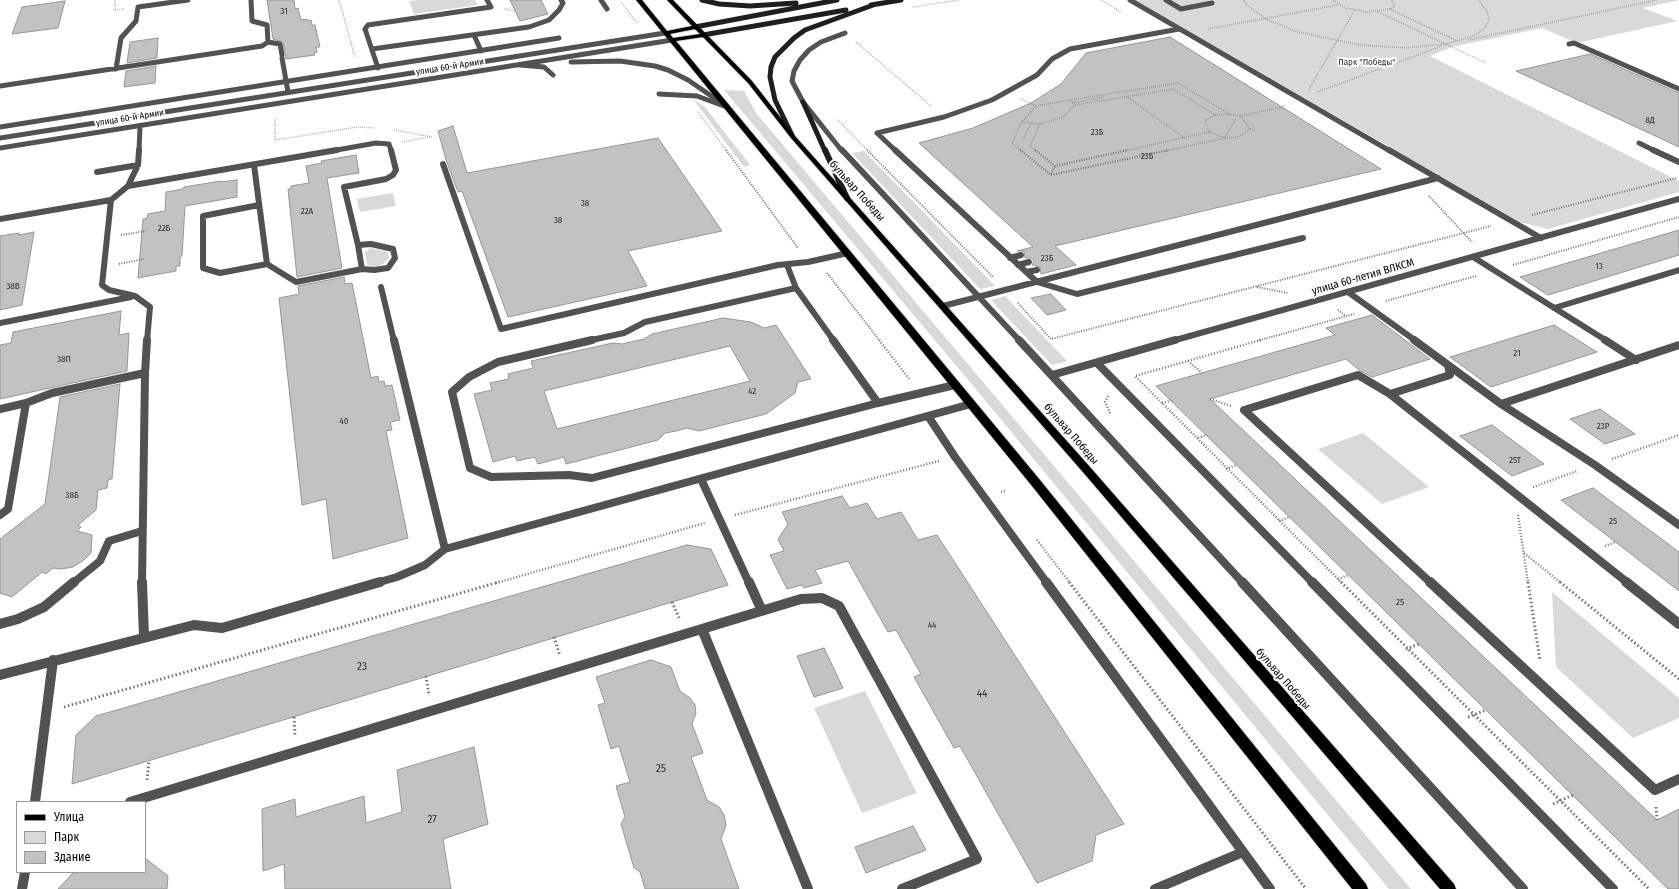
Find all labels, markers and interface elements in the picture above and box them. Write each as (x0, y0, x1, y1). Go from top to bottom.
house number: 31 (280, 6, 288, 16)
street label: улица 60-й Армии (415, 56, 485, 78)
park label: Парк "Победы" (1338, 57, 1396, 67)
street label: улица 60-й Армии (95, 107, 165, 129)
house number: 8Д (1645, 115, 1655, 125)
house number: 23Б (1091, 127, 1103, 137)
house number: 23Б (1141, 151, 1153, 161)
street label: бульвар Победы (826, 158, 888, 224)
house number: 38 (581, 198, 589, 208)
house number: 22А (301, 206, 313, 216)
house number: 38 (554, 215, 562, 225)
house number: 22Б (158, 223, 170, 233)
house number: 23Б (1041, 253, 1053, 263)
street label: улица 60-летия ВЛКСМ (1310, 256, 1416, 298)
house number: 13 (1595, 261, 1603, 271)
house number: 38В (6, 281, 20, 291)
house number: 21 (1513, 348, 1521, 358)
house number: 38П (57, 354, 71, 364)
house number: 42 (748, 386, 756, 396)
street label: бульвар Победы (1041, 401, 1101, 467)
house number: 40 (339, 416, 349, 426)
house number: 23Р (1597, 421, 1609, 431)
house number: 25Т (1509, 455, 1521, 465)
house number: 38Б (65, 490, 79, 500)
house number: 25 (1609, 516, 1617, 526)
house number: 25 (1396, 597, 1404, 607)
house number: 44 (928, 620, 936, 630)
street label: бульвар Победы (1253, 646, 1313, 712)
house number: 23 (357, 660, 367, 674)
house number: 44 (977, 687, 987, 701)
house number: 25 (656, 762, 666, 776)
legend (16, 801, 146, 873)
text: Улица (54, 810, 84, 824)
house number: 27 (427, 813, 437, 827)
text: Парк (54, 830, 79, 844)
text: Здание (54, 850, 90, 864)

